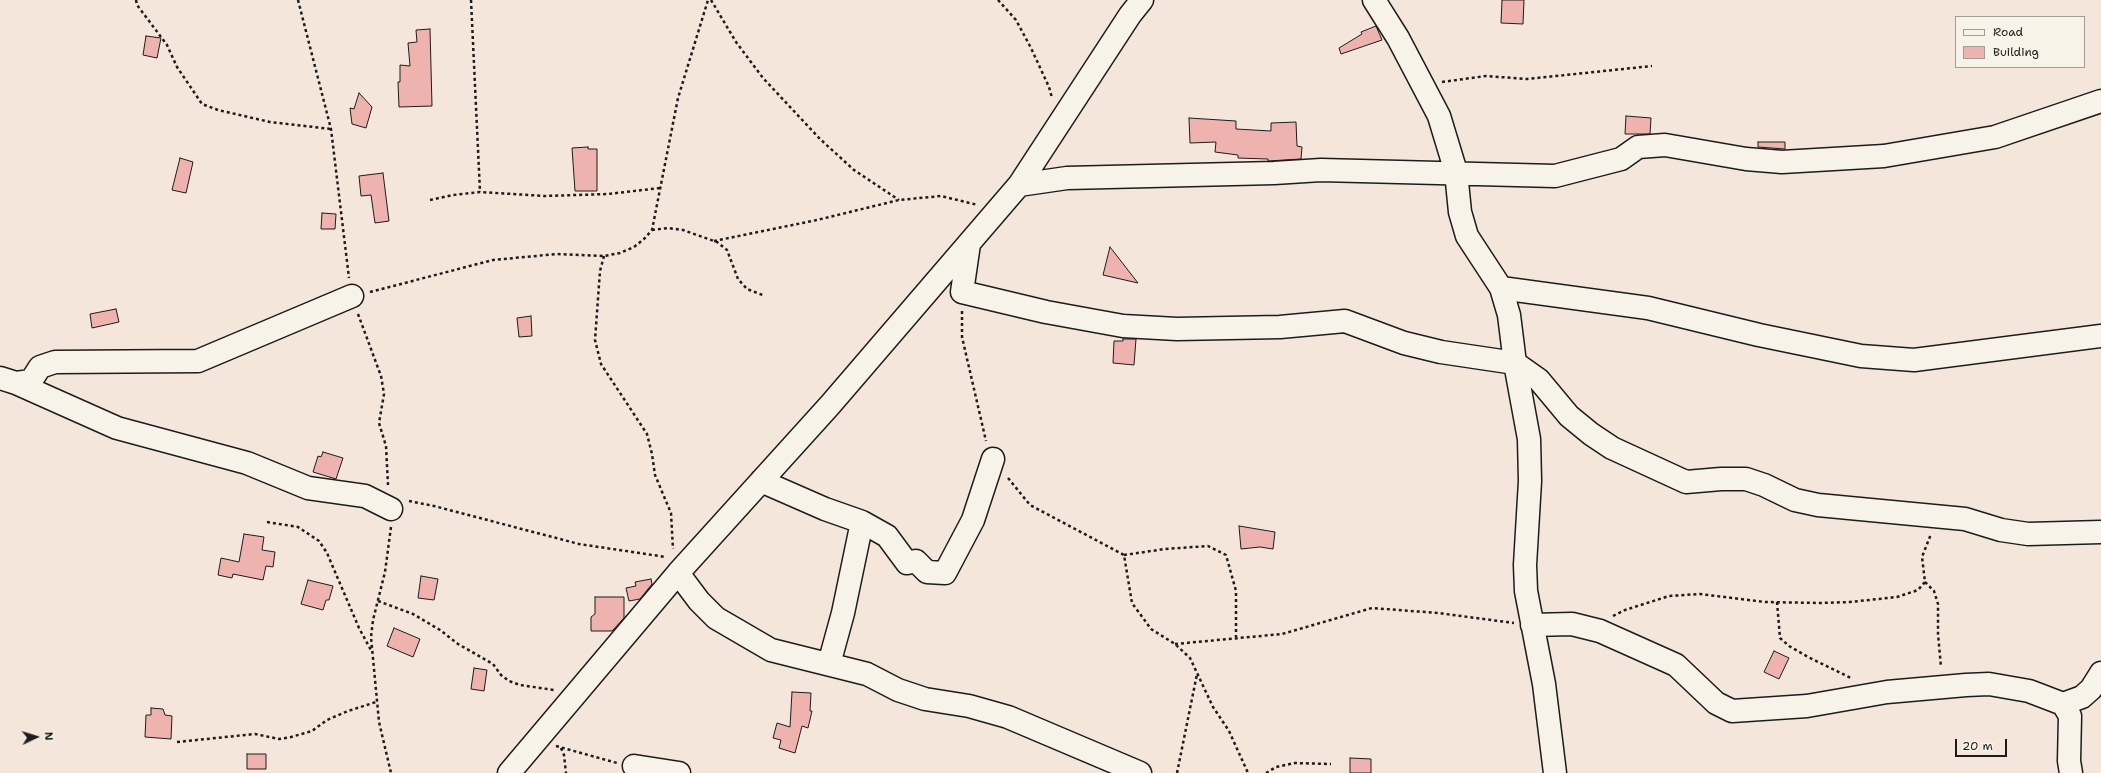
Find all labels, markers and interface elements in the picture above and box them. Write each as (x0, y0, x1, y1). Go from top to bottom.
legend (1955, 16, 2085, 68)
text: Road (1993, 24, 2023, 40)
text: Building (1993, 44, 2039, 60)
north arrow (16, 717, 56, 757)
text: N (41, 731, 56, 741)
scale bar (1957, 731, 2009, 757)
text: 20 m (1962, 738, 1993, 754)

